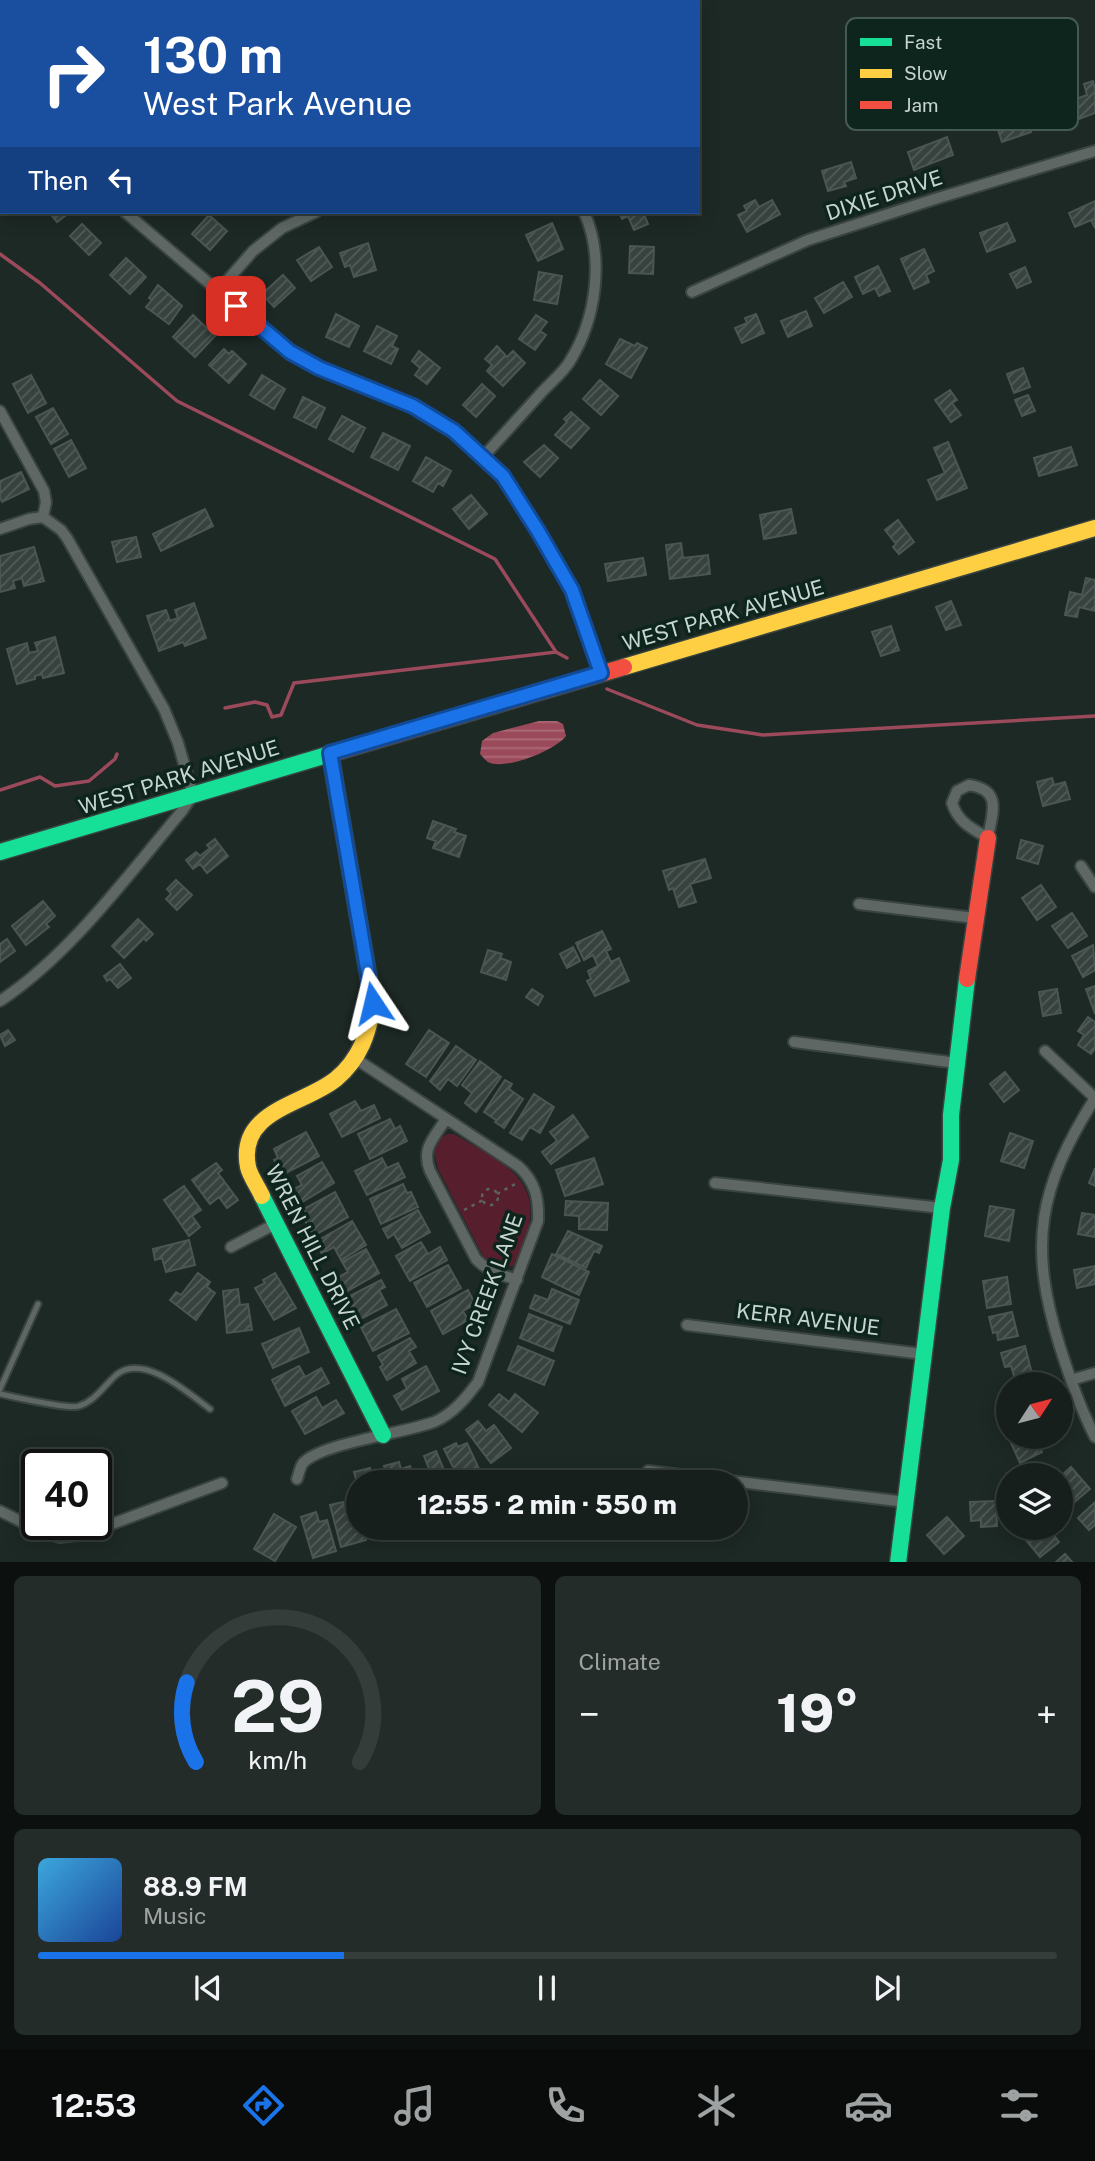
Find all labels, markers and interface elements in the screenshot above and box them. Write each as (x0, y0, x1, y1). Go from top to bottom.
legend (846, 18, 1078, 130)
text: 130 m (143, 26, 283, 84)
icon: right (28, 28, 119, 119)
text: Fast (904, 31, 942, 53)
text: Slow (904, 62, 948, 84)
text: West Park Avenue (143, 85, 412, 122)
text: Jam (904, 94, 938, 116)
icon: left (102, 161, 140, 199)
street label: DIXIE DRIVE (823, 164, 945, 226)
text: Then (28, 165, 88, 196)
pin (206, 276, 266, 336)
icon: arrive (217, 287, 255, 325)
street label: WEST PARK AVENUE (619, 574, 827, 656)
street label: WEST PARK AVENUE (76, 735, 282, 819)
position arrow (336, 966, 410, 1040)
street label: WREN HILL DRIVE (261, 1160, 365, 1334)
street label: IVY CREEK LANE (446, 1210, 528, 1378)
street label: KERR AVENUE (735, 1298, 881, 1340)
north arrow (996, 1372, 1073, 1449)
map controls (996, 1372, 1073, 1540)
speed limit sign: 40 (21, 1449, 112, 1540)
button: layers (996, 1463, 1073, 1540)
text: 12:55 · 2 min · 550 m (417, 1489, 677, 1520)
text: Climate (579, 1648, 661, 1675)
text: 29 (230, 1663, 324, 1748)
text: 19° (776, 1683, 859, 1744)
text: − (579, 1692, 600, 1737)
text: + (1036, 1692, 1057, 1737)
text: km/h (248, 1744, 307, 1774)
text: 88.9 FM (143, 1871, 248, 1902)
text: Music (143, 1902, 207, 1929)
icon: previous (189, 1969, 227, 2007)
icon: pause (528, 1969, 566, 2007)
icon: next (868, 1969, 906, 2007)
icon: directions (239, 2081, 288, 2130)
icon: music (390, 2081, 439, 2130)
icon: phone (541, 2081, 590, 2130)
icon: climate (692, 2081, 741, 2130)
icon: car (844, 2081, 893, 2130)
icon: filters (995, 2081, 1044, 2130)
text: 12:53 (51, 2087, 137, 2124)

